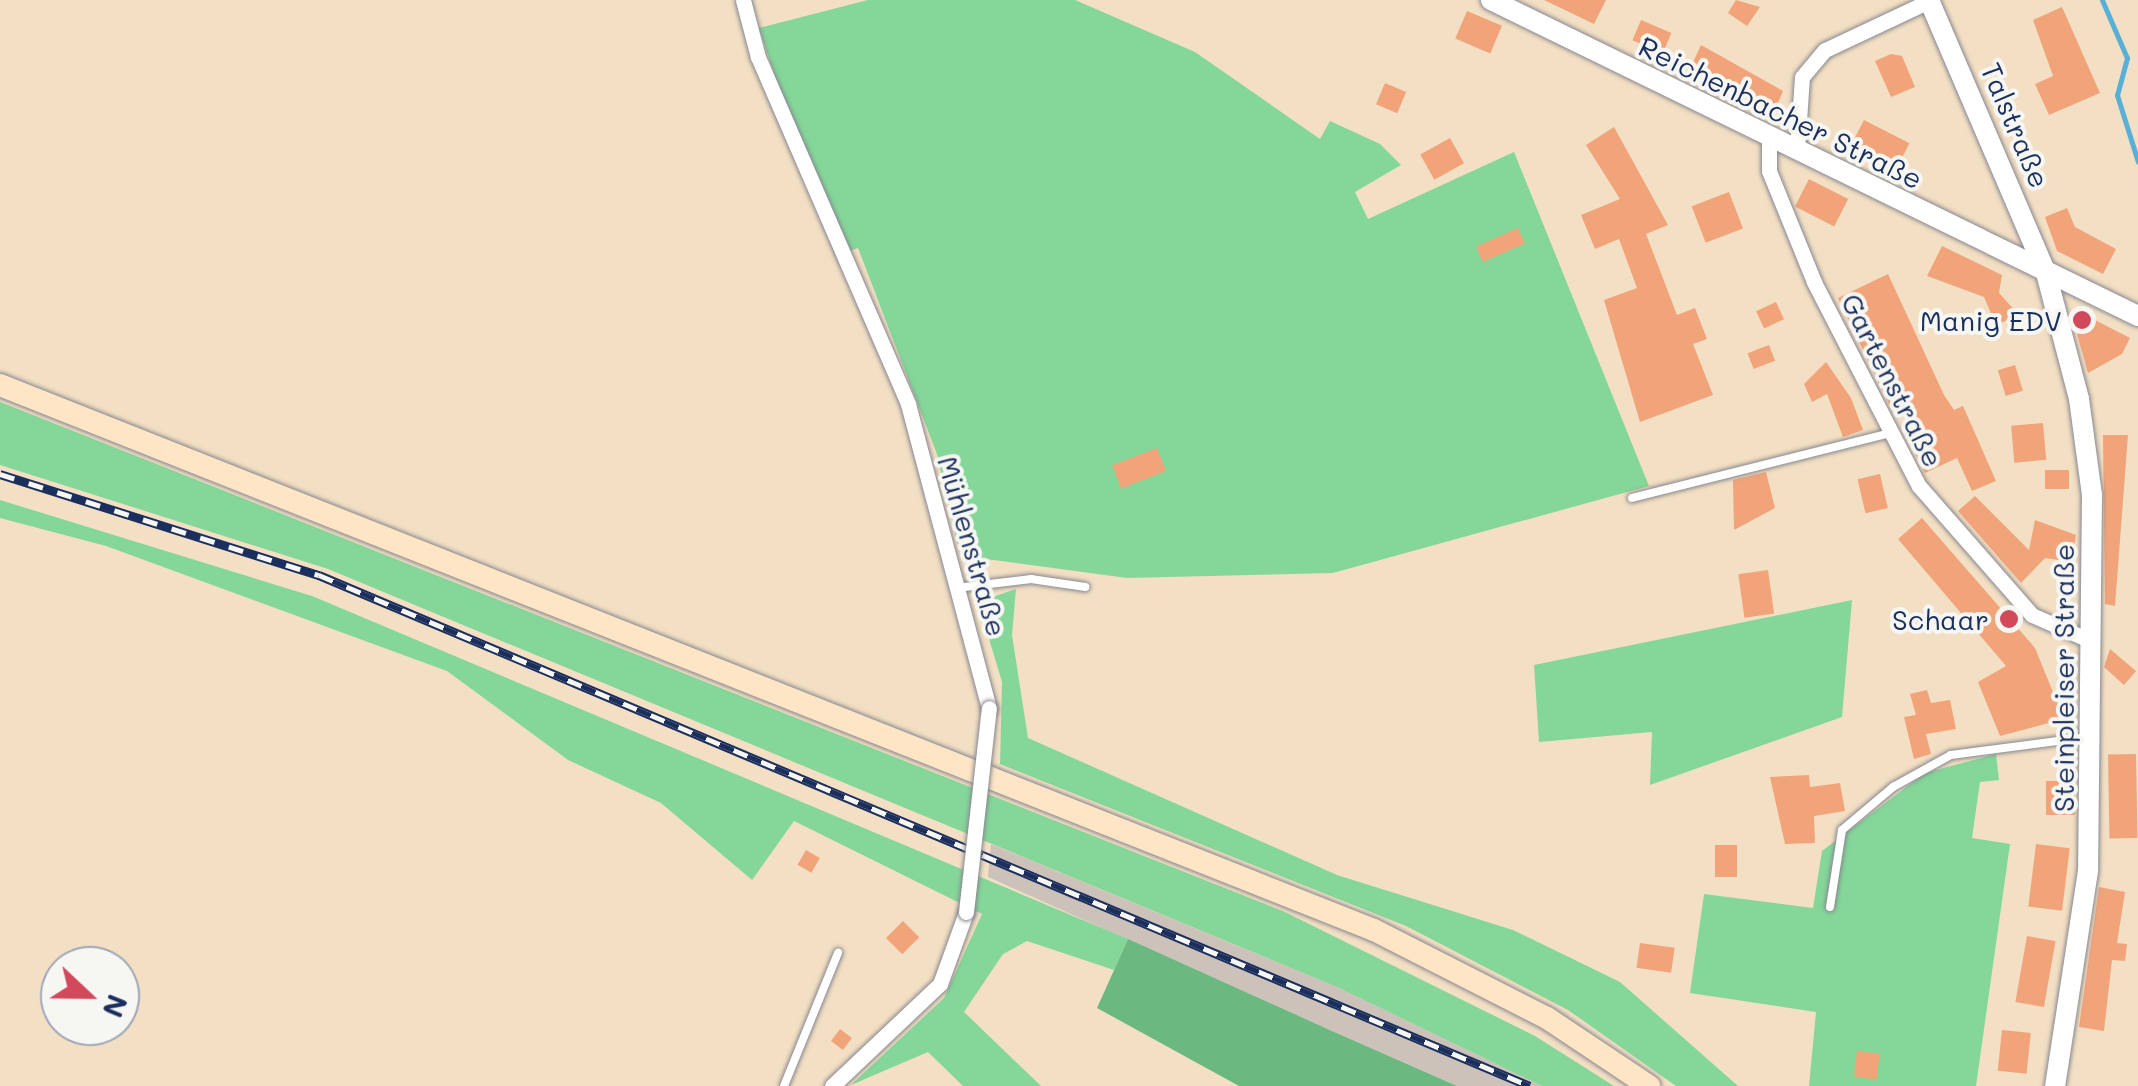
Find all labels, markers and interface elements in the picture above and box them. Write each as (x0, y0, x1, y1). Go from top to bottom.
street label: Reichenbacher Straße (1634, 29, 1928, 195)
street label: Talstraße (1975, 57, 2057, 193)
street label: Gartenstraße (1835, 288, 1951, 472)
place label: Manig EDV (1920, 303, 2062, 337)
marker: Manig EDV (2071, 309, 2093, 331)
street label: Mühlenstraße (931, 452, 1015, 640)
street label: Steinpleiser Straße (2046, 544, 2080, 812)
place label: Schaar (1892, 602, 1989, 636)
marker: Schaar (1998, 608, 2020, 630)
north arrow (40, 946, 140, 1046)
text: N (95, 990, 137, 1023)

